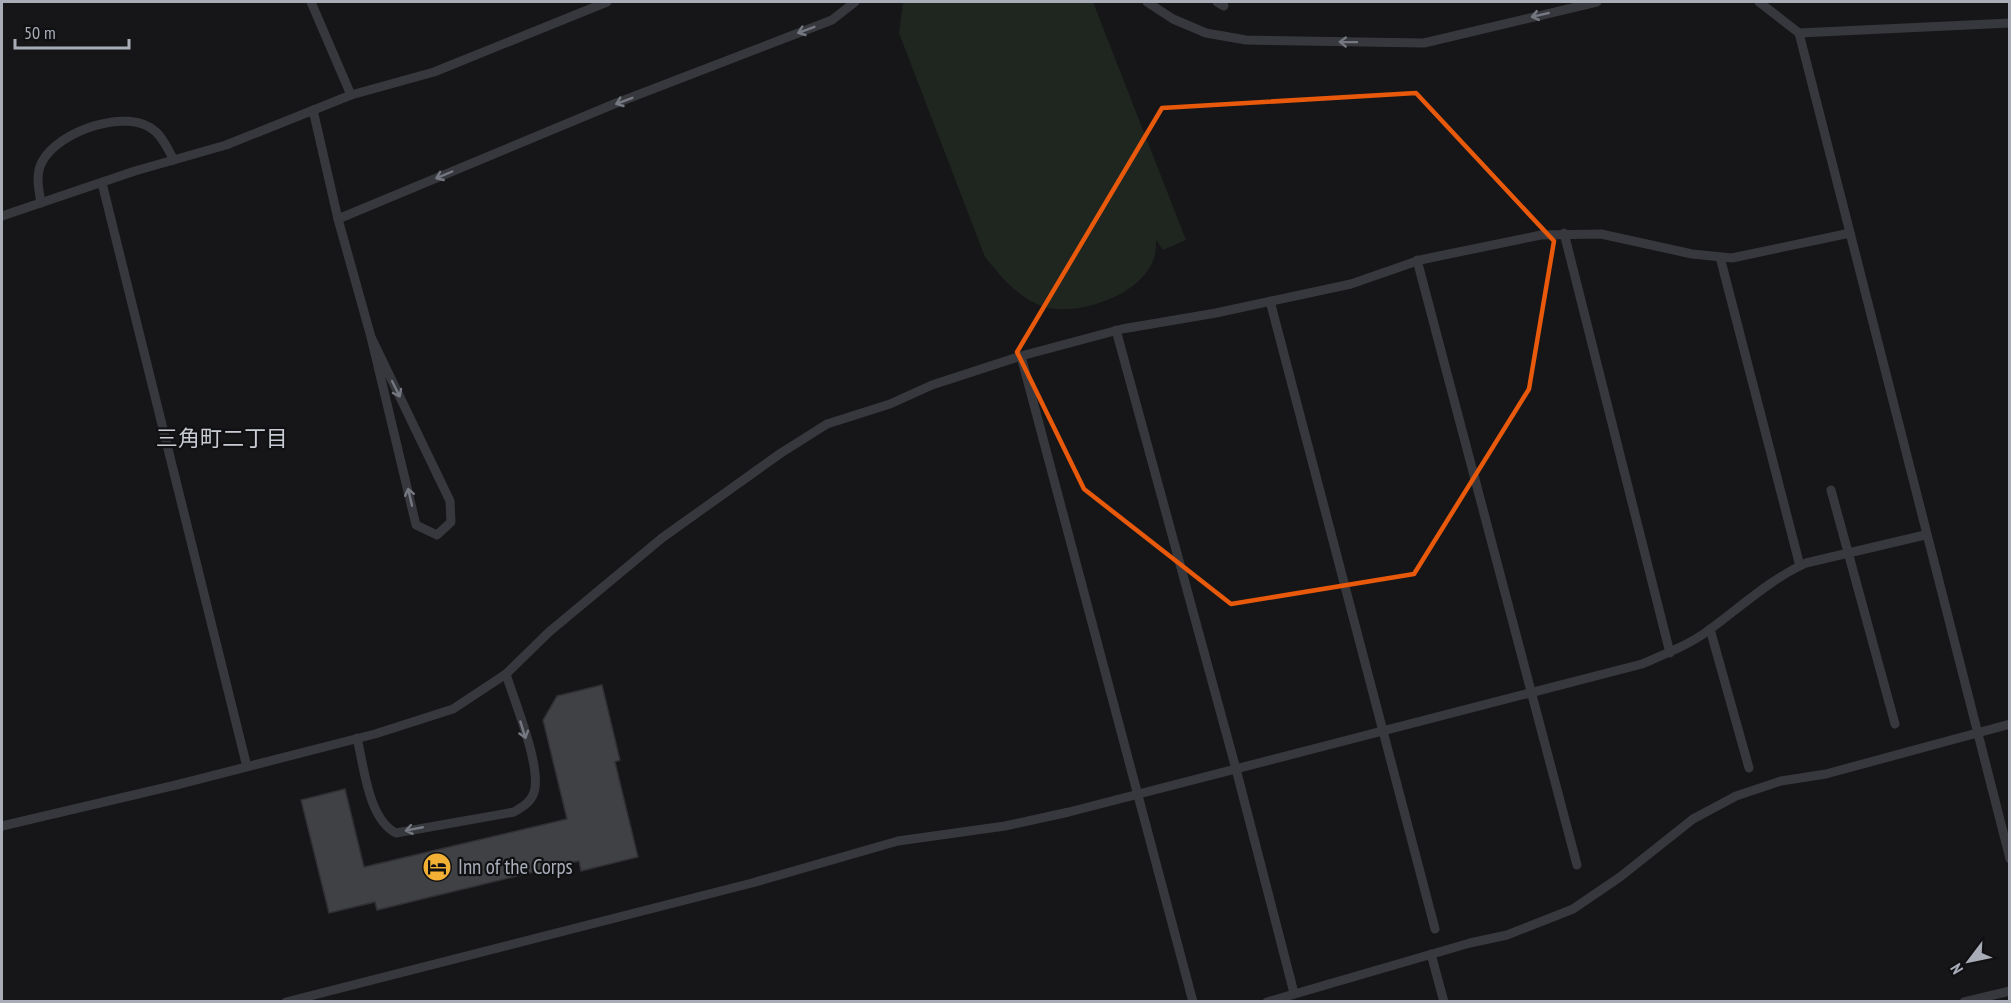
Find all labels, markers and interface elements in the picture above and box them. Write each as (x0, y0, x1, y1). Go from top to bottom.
one-way arrow (1531, 10, 1550, 22)
scale bar (15, 12, 129, 50)
text: 50 m (24, 21, 56, 44)
one-way arrow (797, 26, 815, 37)
one-way arrow (1339, 36, 1359, 47)
one-way arrow (615, 96, 634, 107)
one-way arrow (435, 170, 453, 181)
one-way arrow (391, 380, 403, 398)
district label: 三角町二丁目 (156, 424, 288, 452)
one-way arrow (403, 488, 415, 507)
one-way arrow (518, 720, 529, 739)
one-way arrow (404, 824, 424, 835)
hotel icon: Inn of the Corps (421, 851, 453, 883)
place label: Inn of the Corps (458, 853, 573, 880)
north arrow (1939, 931, 1999, 991)
text: N (1946, 960, 1967, 978)

